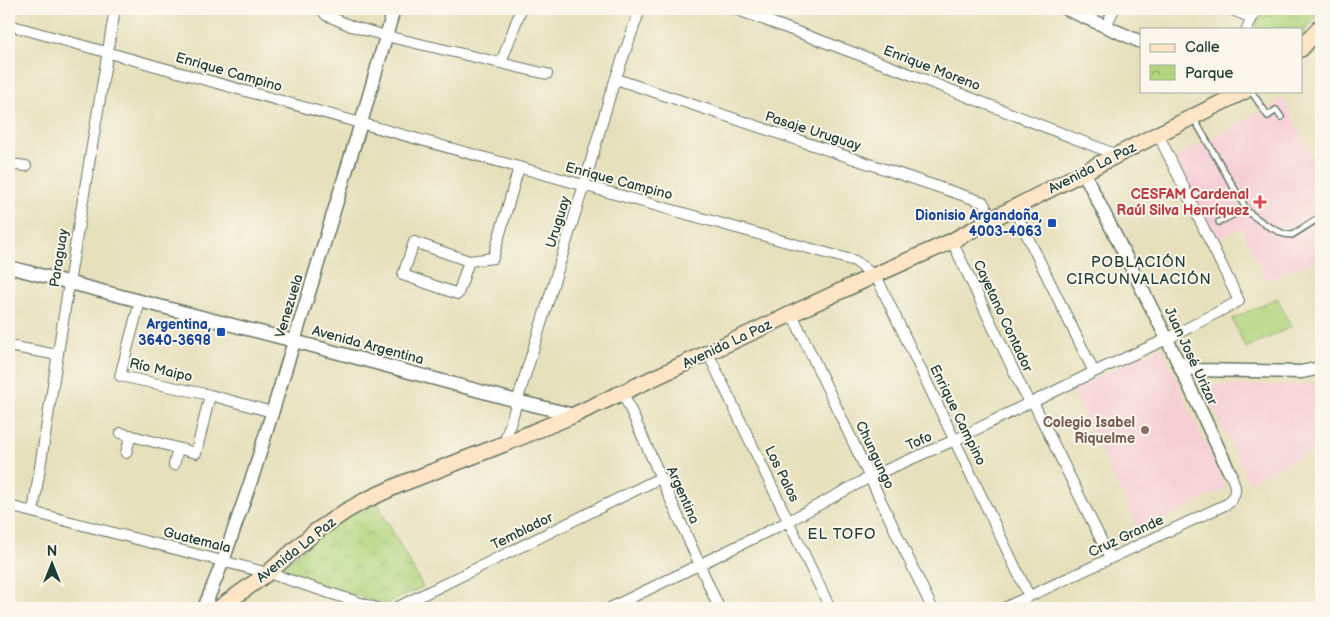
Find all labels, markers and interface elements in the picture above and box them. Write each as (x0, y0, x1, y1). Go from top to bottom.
legend (1140, 28, 1302, 92)
text: Calle (1185, 38, 1220, 57)
street label: Enrique Moreno (881, 42, 983, 94)
street label: Enrique Campino (174, 49, 284, 95)
text: Parque (1185, 64, 1234, 83)
street label: Pasaje Uruguay (763, 108, 864, 155)
street label: Avenida La Paz (1045, 138, 1139, 197)
street label: Enrique Campino (564, 159, 674, 203)
place label: CESFAM Cardenal Raúl Silva Henríquez (1117, 186, 1249, 219)
street label: Uruguay (542, 193, 574, 250)
marker: CESFAM Cardenal Raúl Silva Henríquez (1253, 195, 1267, 209)
place label: Dionisio Argandoña, 4003-4063 (915, 207, 1042, 240)
marker: Dionisio Argandoña, 4003-4063 (1046, 217, 1058, 229)
street label: Paraguay (46, 227, 72, 288)
district label: POBLACIÓN CIRCUNVALACIÓN (1066, 253, 1212, 289)
street label: Cayetano Contador (970, 257, 1037, 376)
street label: Venezuela (271, 272, 307, 340)
street label: Juan José Urizar (1161, 304, 1222, 409)
place label: Argentina, 3640-3698 (138, 316, 211, 349)
street label: Avenida La Paz (680, 316, 774, 372)
street label: Avenida Argentina (310, 322, 426, 368)
marker: Argentina, 3640-3698 (215, 326, 227, 338)
street label: Río Maipo (128, 354, 194, 386)
street label: Enrique Campino (926, 362, 990, 468)
place label: Colegio Isabel Riquelme (1043, 414, 1135, 447)
street label: Chungungo (852, 418, 898, 492)
marker: Colegio Isabel Riquelme (1139, 424, 1151, 436)
street label: Tofo (903, 428, 935, 454)
street label: Los Palos (761, 443, 803, 505)
street label: Argentina (663, 464, 703, 526)
street label: Temblador (488, 508, 557, 553)
street label: Cruz Grande (1086, 511, 1166, 561)
street label: Avenida La Paz (253, 514, 339, 586)
street label: Guatemala (162, 523, 233, 557)
district label: EL TOFO (808, 525, 876, 544)
north arrow (28, 540, 78, 590)
text: N (47, 543, 57, 560)

